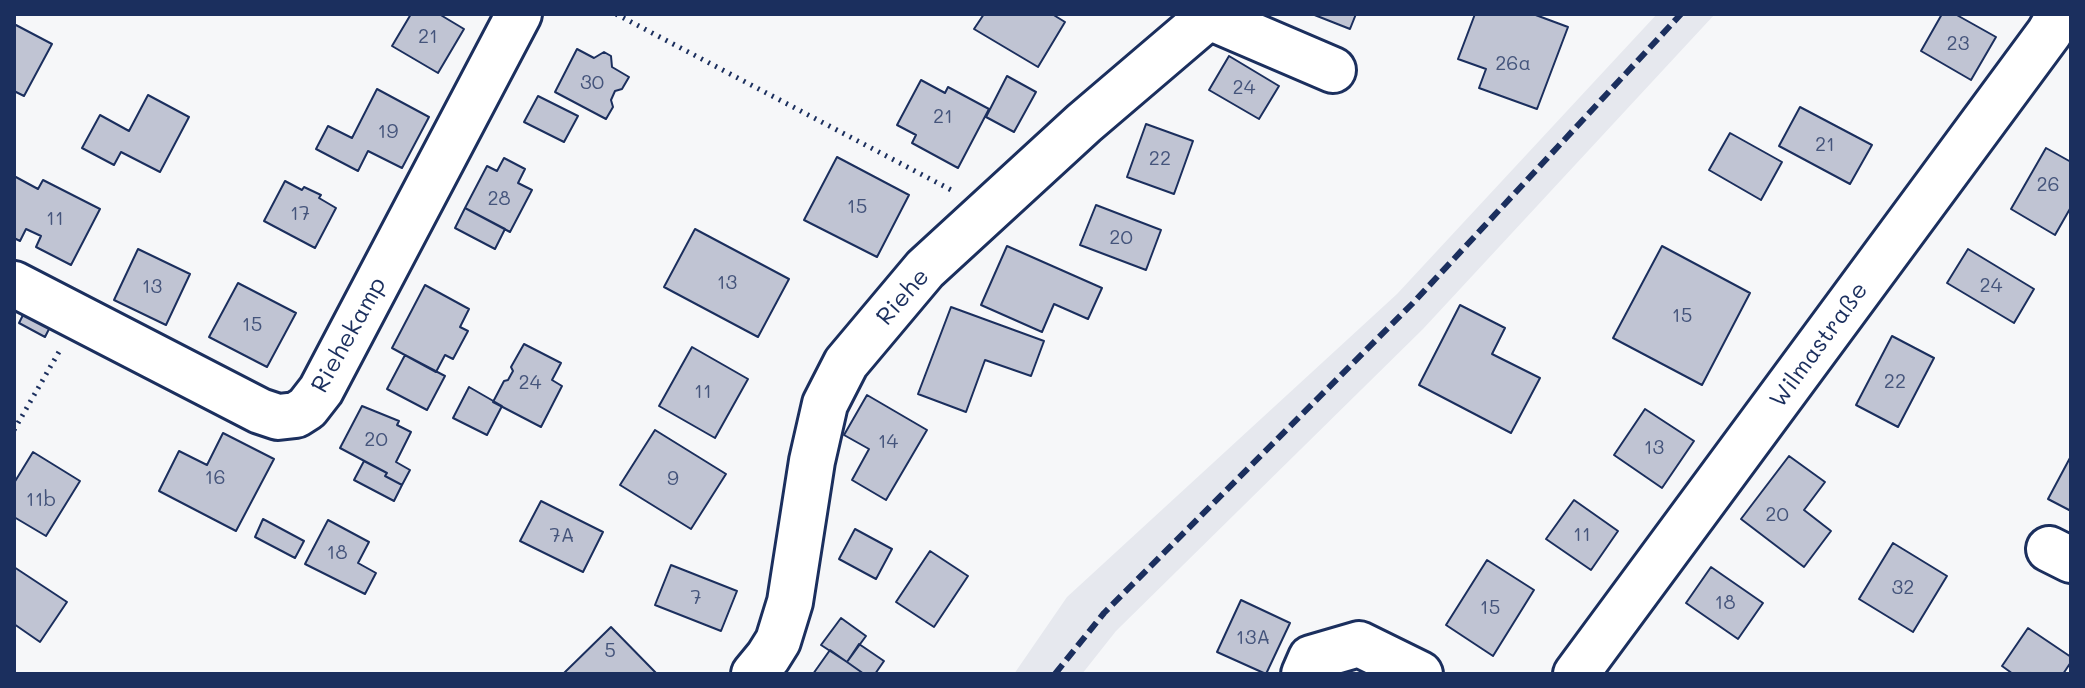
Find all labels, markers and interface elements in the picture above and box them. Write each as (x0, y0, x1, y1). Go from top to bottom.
house number: 21 (418, 25, 438, 49)
house number: 23 (1947, 32, 1969, 56)
house number: 26a (1495, 52, 1531, 76)
house number: 30 (580, 71, 604, 95)
house number: 24 (1233, 76, 1255, 100)
house number: 21 (933, 105, 953, 129)
house number: 19 (378, 120, 398, 144)
house number: 21 (1815, 133, 1835, 157)
house number: 22 (1149, 147, 1171, 171)
house number: 26 (2036, 173, 2060, 197)
house number: 28 (487, 187, 511, 211)
house number: 15 (847, 195, 867, 219)
house number: 17 (290, 202, 310, 226)
house number: 11 (46, 207, 64, 231)
house number: 20 (1109, 226, 1133, 250)
street label: Riehe (870, 263, 936, 331)
house number: 13 (717, 271, 737, 295)
street label: Riehekamp (305, 272, 393, 398)
house number: 24 (1980, 274, 2002, 298)
house number: 13 (142, 275, 162, 299)
street label: Wilmastraße (1764, 277, 1874, 413)
house number: 15 (1672, 304, 1692, 328)
house number: 15 (242, 313, 262, 337)
house number: 22 (1884, 370, 1906, 394)
house number: 24 (519, 371, 541, 395)
house number: 11 (694, 380, 712, 404)
house number: 20 (364, 428, 388, 452)
house number: 14 (878, 430, 898, 454)
house number: 13 (1644, 436, 1664, 460)
house number: 16 (204, 466, 226, 490)
house number: 9 (667, 467, 679, 491)
house number: 11b (26, 488, 56, 512)
house number: 20 (1765, 503, 1789, 527)
house number: 11 (1573, 523, 1591, 547)
house number: 7A (550, 524, 574, 548)
house number: 18 (326, 541, 348, 565)
house number: 32 (1892, 576, 1914, 600)
house number: 7 (690, 586, 702, 610)
house number: 18 (1714, 591, 1736, 615)
house number: 15 (1480, 596, 1500, 620)
house number: 13A (1236, 626, 1270, 650)
house number: 5 (604, 639, 616, 663)

